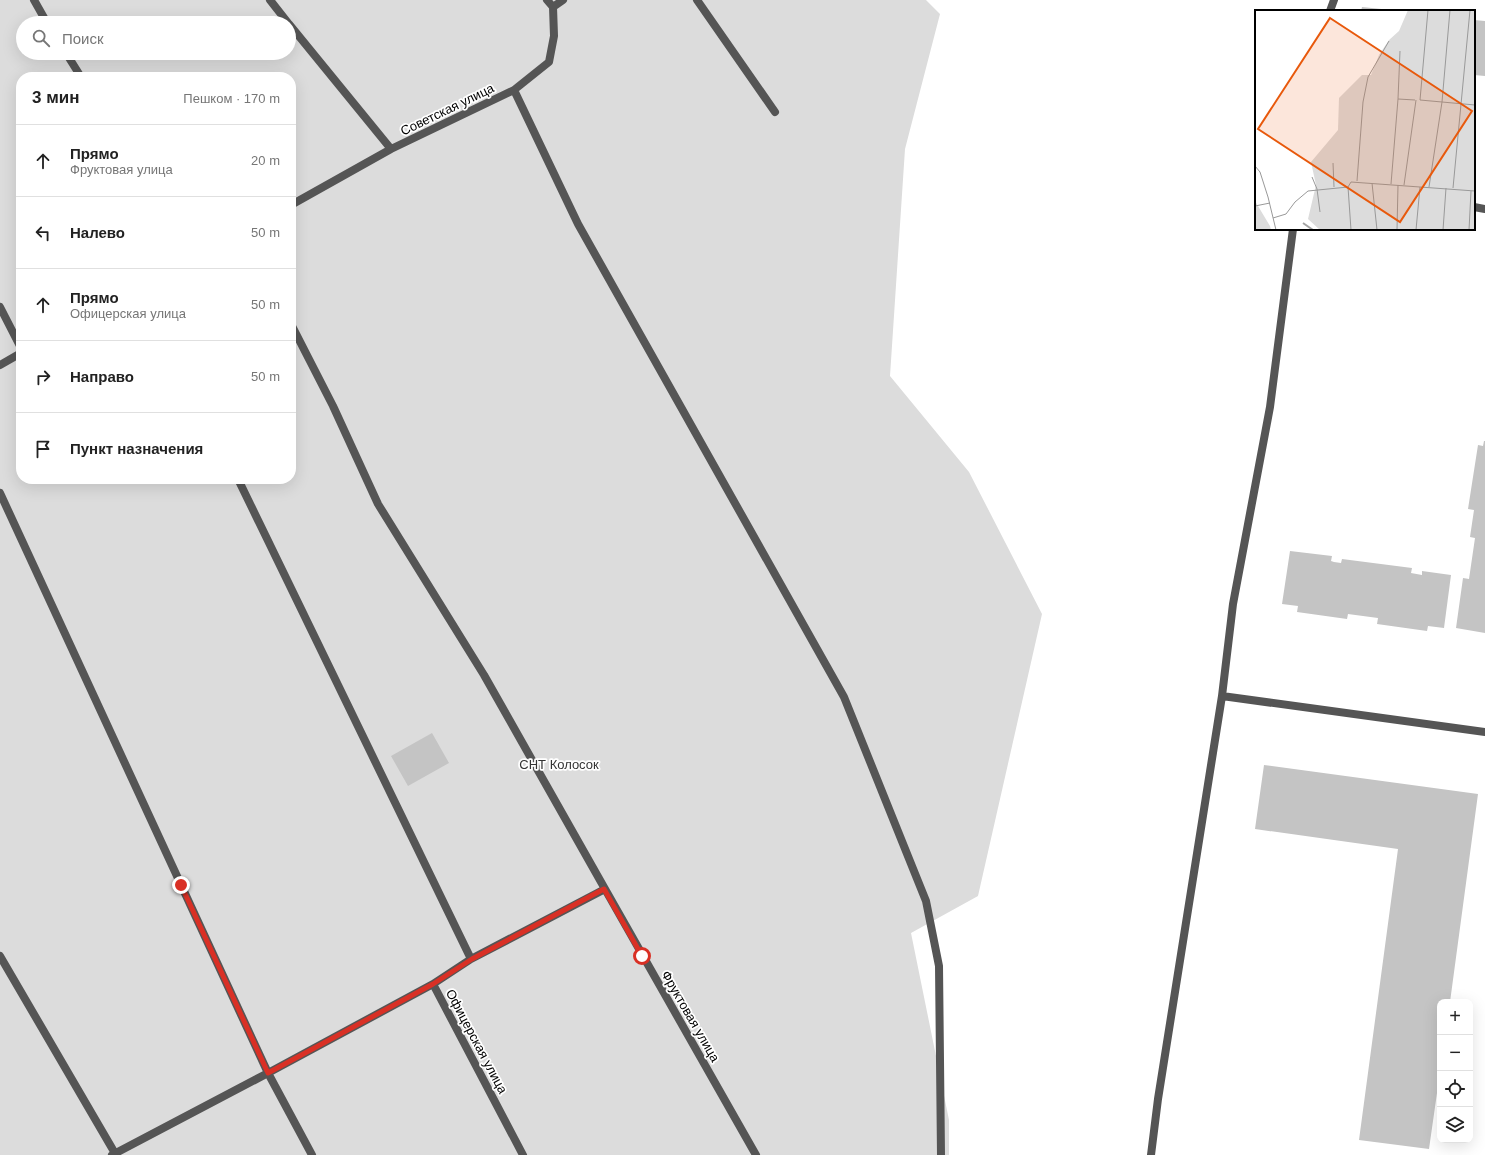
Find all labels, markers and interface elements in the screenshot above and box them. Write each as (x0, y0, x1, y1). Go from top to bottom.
inset map (1255, 10, 1475, 230)
search box (16, 16, 296, 60)
icon: search (30, 27, 52, 49)
text: Поиск (62, 30, 104, 47)
street label: Советская улица (398, 80, 497, 139)
text: 3 мин (32, 88, 79, 107)
text: Пешком · 170 m (183, 91, 280, 106)
text: Прямо (70, 145, 119, 162)
icon: ahead (32, 150, 54, 172)
text: 20 m (251, 153, 280, 168)
text: Фруктовая улица (70, 162, 173, 177)
icon: left (32, 222, 54, 244)
text: Налево (70, 224, 125, 241)
text: 50 m (251, 225, 280, 240)
text: Прямо (70, 289, 119, 306)
icon: ahead (32, 294, 54, 316)
text: 50 m (251, 297, 280, 312)
text: Офицерская улица (70, 306, 186, 321)
icon: right (32, 366, 54, 388)
text: Направо (70, 368, 134, 385)
text: 50 m (251, 369, 280, 384)
icon: arrive (32, 438, 54, 460)
text: Пункт назначения (70, 440, 203, 457)
park label: СНТ Колосок (519, 757, 599, 772)
route end (172, 876, 190, 894)
route start (633, 947, 651, 965)
street label: Фруктовая улица (658, 968, 723, 1065)
street label: Офицерская улица (443, 987, 511, 1097)
map controls (1437, 999, 1473, 1143)
button: + (1437, 999, 1473, 1035)
button: − (1437, 1035, 1473, 1071)
button: locate (1437, 1071, 1473, 1107)
button: layers (1437, 1107, 1473, 1143)

